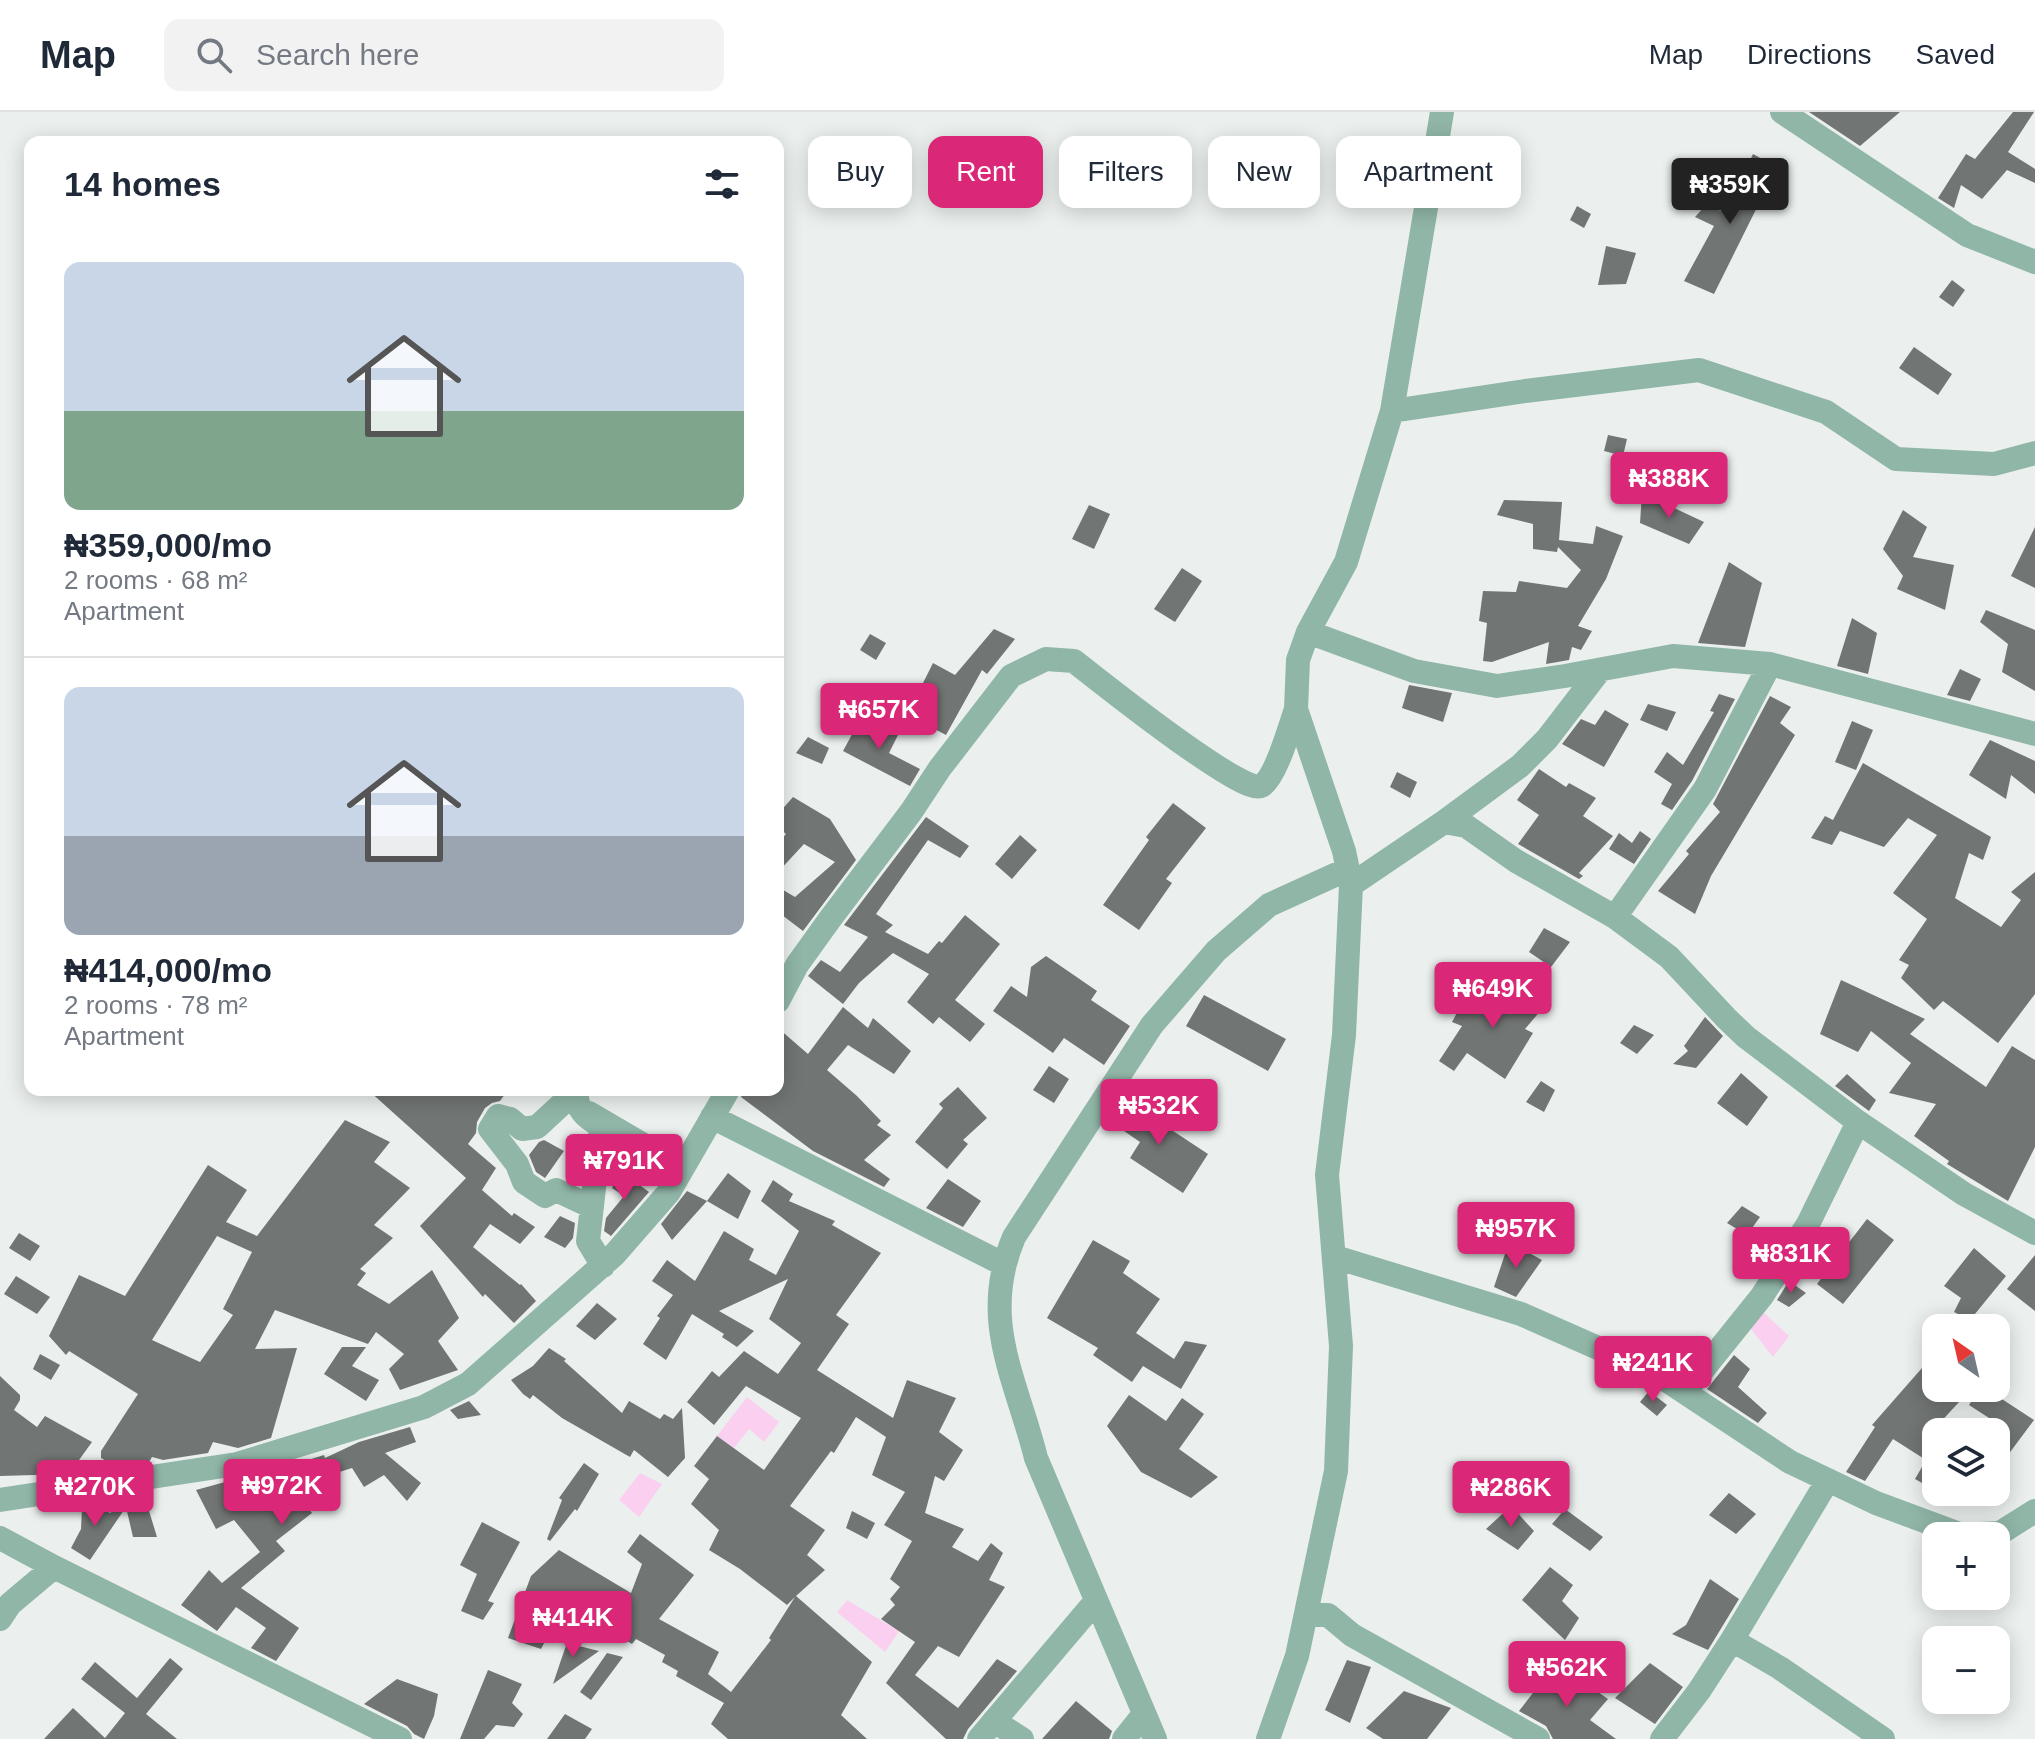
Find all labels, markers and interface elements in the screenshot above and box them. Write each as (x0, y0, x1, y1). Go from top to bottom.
search box (164, 19, 724, 91)
icon: search (192, 33, 236, 77)
text: Map (40, 34, 116, 76)
text: Search here (256, 38, 419, 71)
text: Map (1649, 39, 1703, 70)
text: Directions (1747, 39, 1872, 70)
text: Saved (1916, 39, 1995, 70)
chip: Buy (808, 136, 912, 208)
chip: Rent (928, 136, 1043, 208)
chip: Filters (1059, 136, 1192, 208)
chip: New (1208, 136, 1320, 208)
chip: Apartment (1336, 136, 1521, 208)
pin: ₦359K (1674, 158, 1786, 226)
icon: filters (700, 162, 744, 206)
text: 14 homes (64, 165, 221, 203)
text: ₦359K (1690, 169, 1770, 199)
icon: home (332, 314, 476, 458)
pin: ₦388K (1613, 452, 1725, 520)
text: ₦388K (1629, 463, 1709, 493)
text: ₦359,000/mo (64, 526, 272, 564)
text: 2 rooms · 68 m² (64, 565, 248, 595)
text: Apartment (64, 596, 184, 626)
pin: ₦657K (823, 683, 935, 751)
text: ₦657K (839, 694, 919, 724)
icon: home (332, 739, 476, 883)
text: ₦414,000/mo (64, 951, 272, 989)
pin: ₦649K (1437, 962, 1549, 1030)
text: ₦649K (1453, 973, 1533, 1003)
text: 2 rooms · 78 m² (64, 990, 248, 1020)
text: Apartment (64, 1021, 184, 1051)
pin: ₦532K (1103, 1079, 1215, 1147)
text: ₦532K (1119, 1090, 1199, 1120)
pin: ₦791K (568, 1134, 680, 1202)
text: ₦791K (584, 1145, 664, 1175)
pin: ₦957K (1460, 1202, 1572, 1270)
text: ₦957K (1476, 1213, 1556, 1243)
pin: ₦831K (1735, 1227, 1847, 1295)
text: ₦831K (1751, 1238, 1831, 1268)
north arrow (1922, 1314, 2010, 1402)
map controls (1922, 1314, 2010, 1714)
pin: ₦241K (1597, 1336, 1709, 1404)
text: ₦241K (1613, 1347, 1693, 1377)
button: layers (1922, 1418, 2010, 1506)
pin: ₦972K (226, 1459, 338, 1527)
pin: ₦270K (39, 1460, 151, 1528)
pin: ₦286K (1455, 1461, 1567, 1529)
text: ₦972K (242, 1470, 322, 1500)
text: ₦270K (55, 1471, 135, 1501)
text: ₦286K (1471, 1472, 1551, 1502)
button: + (1922, 1522, 2010, 1610)
pin: ₦414K (517, 1591, 629, 1659)
text: ₦414K (533, 1602, 613, 1632)
button: − (1922, 1626, 2010, 1714)
pin: ₦562K (1511, 1641, 1623, 1709)
text: ₦562K (1527, 1652, 1607, 1682)

